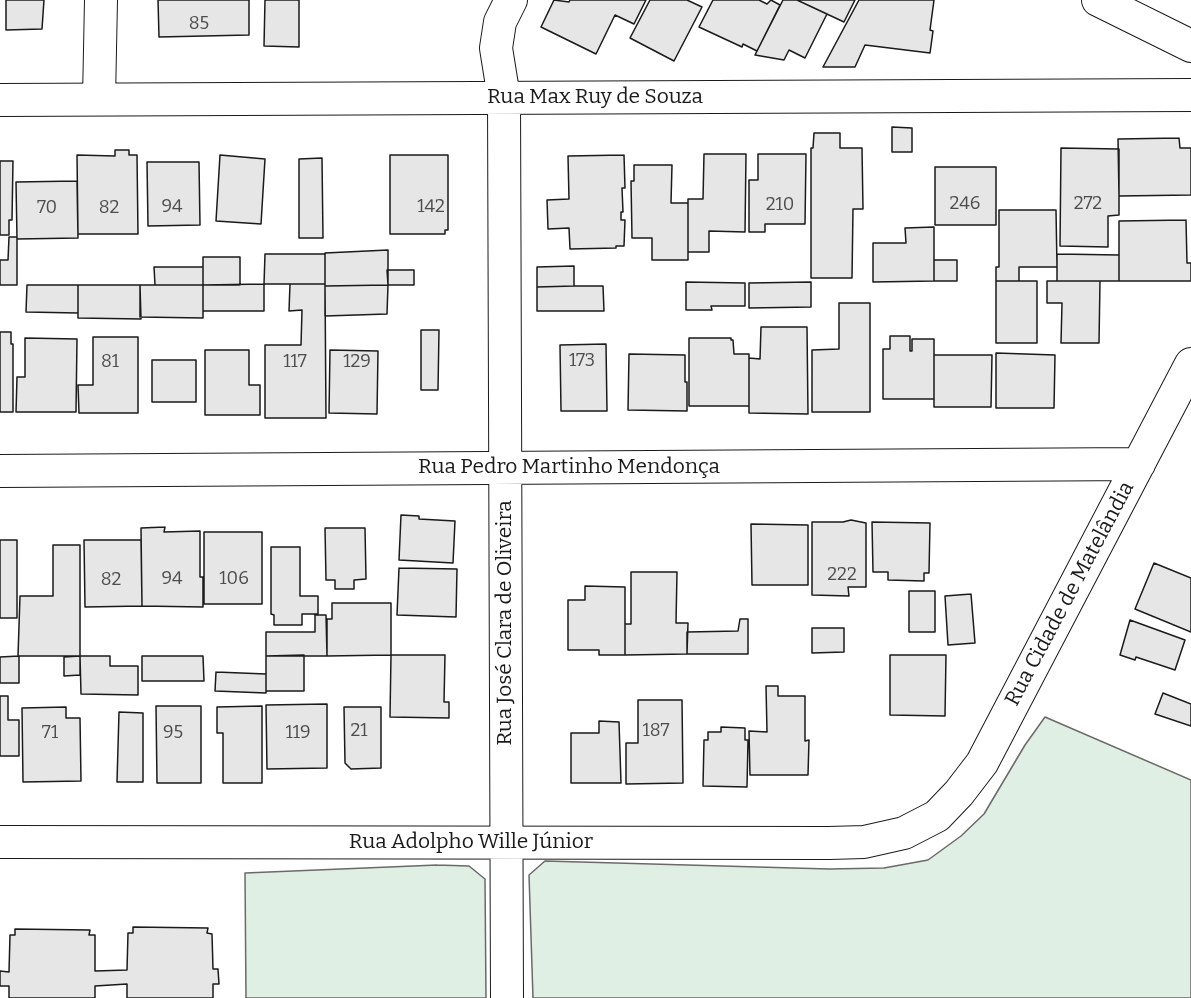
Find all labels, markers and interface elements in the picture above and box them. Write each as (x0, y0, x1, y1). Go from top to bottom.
house number: 85 (189, 13, 209, 35)
street label: Rua Max Ruy de Souza (487, 84, 703, 110)
house number: 246 (950, 193, 980, 215)
house number: 272 (1074, 193, 1102, 215)
house number: 210 (766, 194, 794, 216)
house number: 94 (161, 196, 183, 218)
house number: 142 (417, 196, 445, 218)
house number: 70 (37, 197, 57, 219)
house number: 82 (99, 197, 119, 219)
house number: 173 (569, 350, 595, 372)
house number: 81 (101, 351, 119, 373)
house number: 117 (283, 351, 307, 373)
house number: 129 (343, 351, 371, 373)
street label: Rua Pedro Martinho Mendonça (418, 454, 720, 480)
street label: Rua Cidade de Matelândia (1000, 478, 1140, 710)
street label: Rua José Clara de Oliveira (492, 500, 518, 746)
house number: 222 (827, 564, 857, 586)
house number: 94 (161, 568, 183, 590)
house number: 106 (219, 568, 249, 590)
house number: 82 (101, 569, 121, 591)
house number: 21 (350, 720, 368, 742)
house number: 187 (642, 720, 670, 742)
house number: 71 (42, 722, 58, 744)
house number: 95 (163, 722, 183, 744)
house number: 119 (285, 722, 311, 744)
street label: Rua Adolpho Wille Júnior (349, 829, 593, 855)

